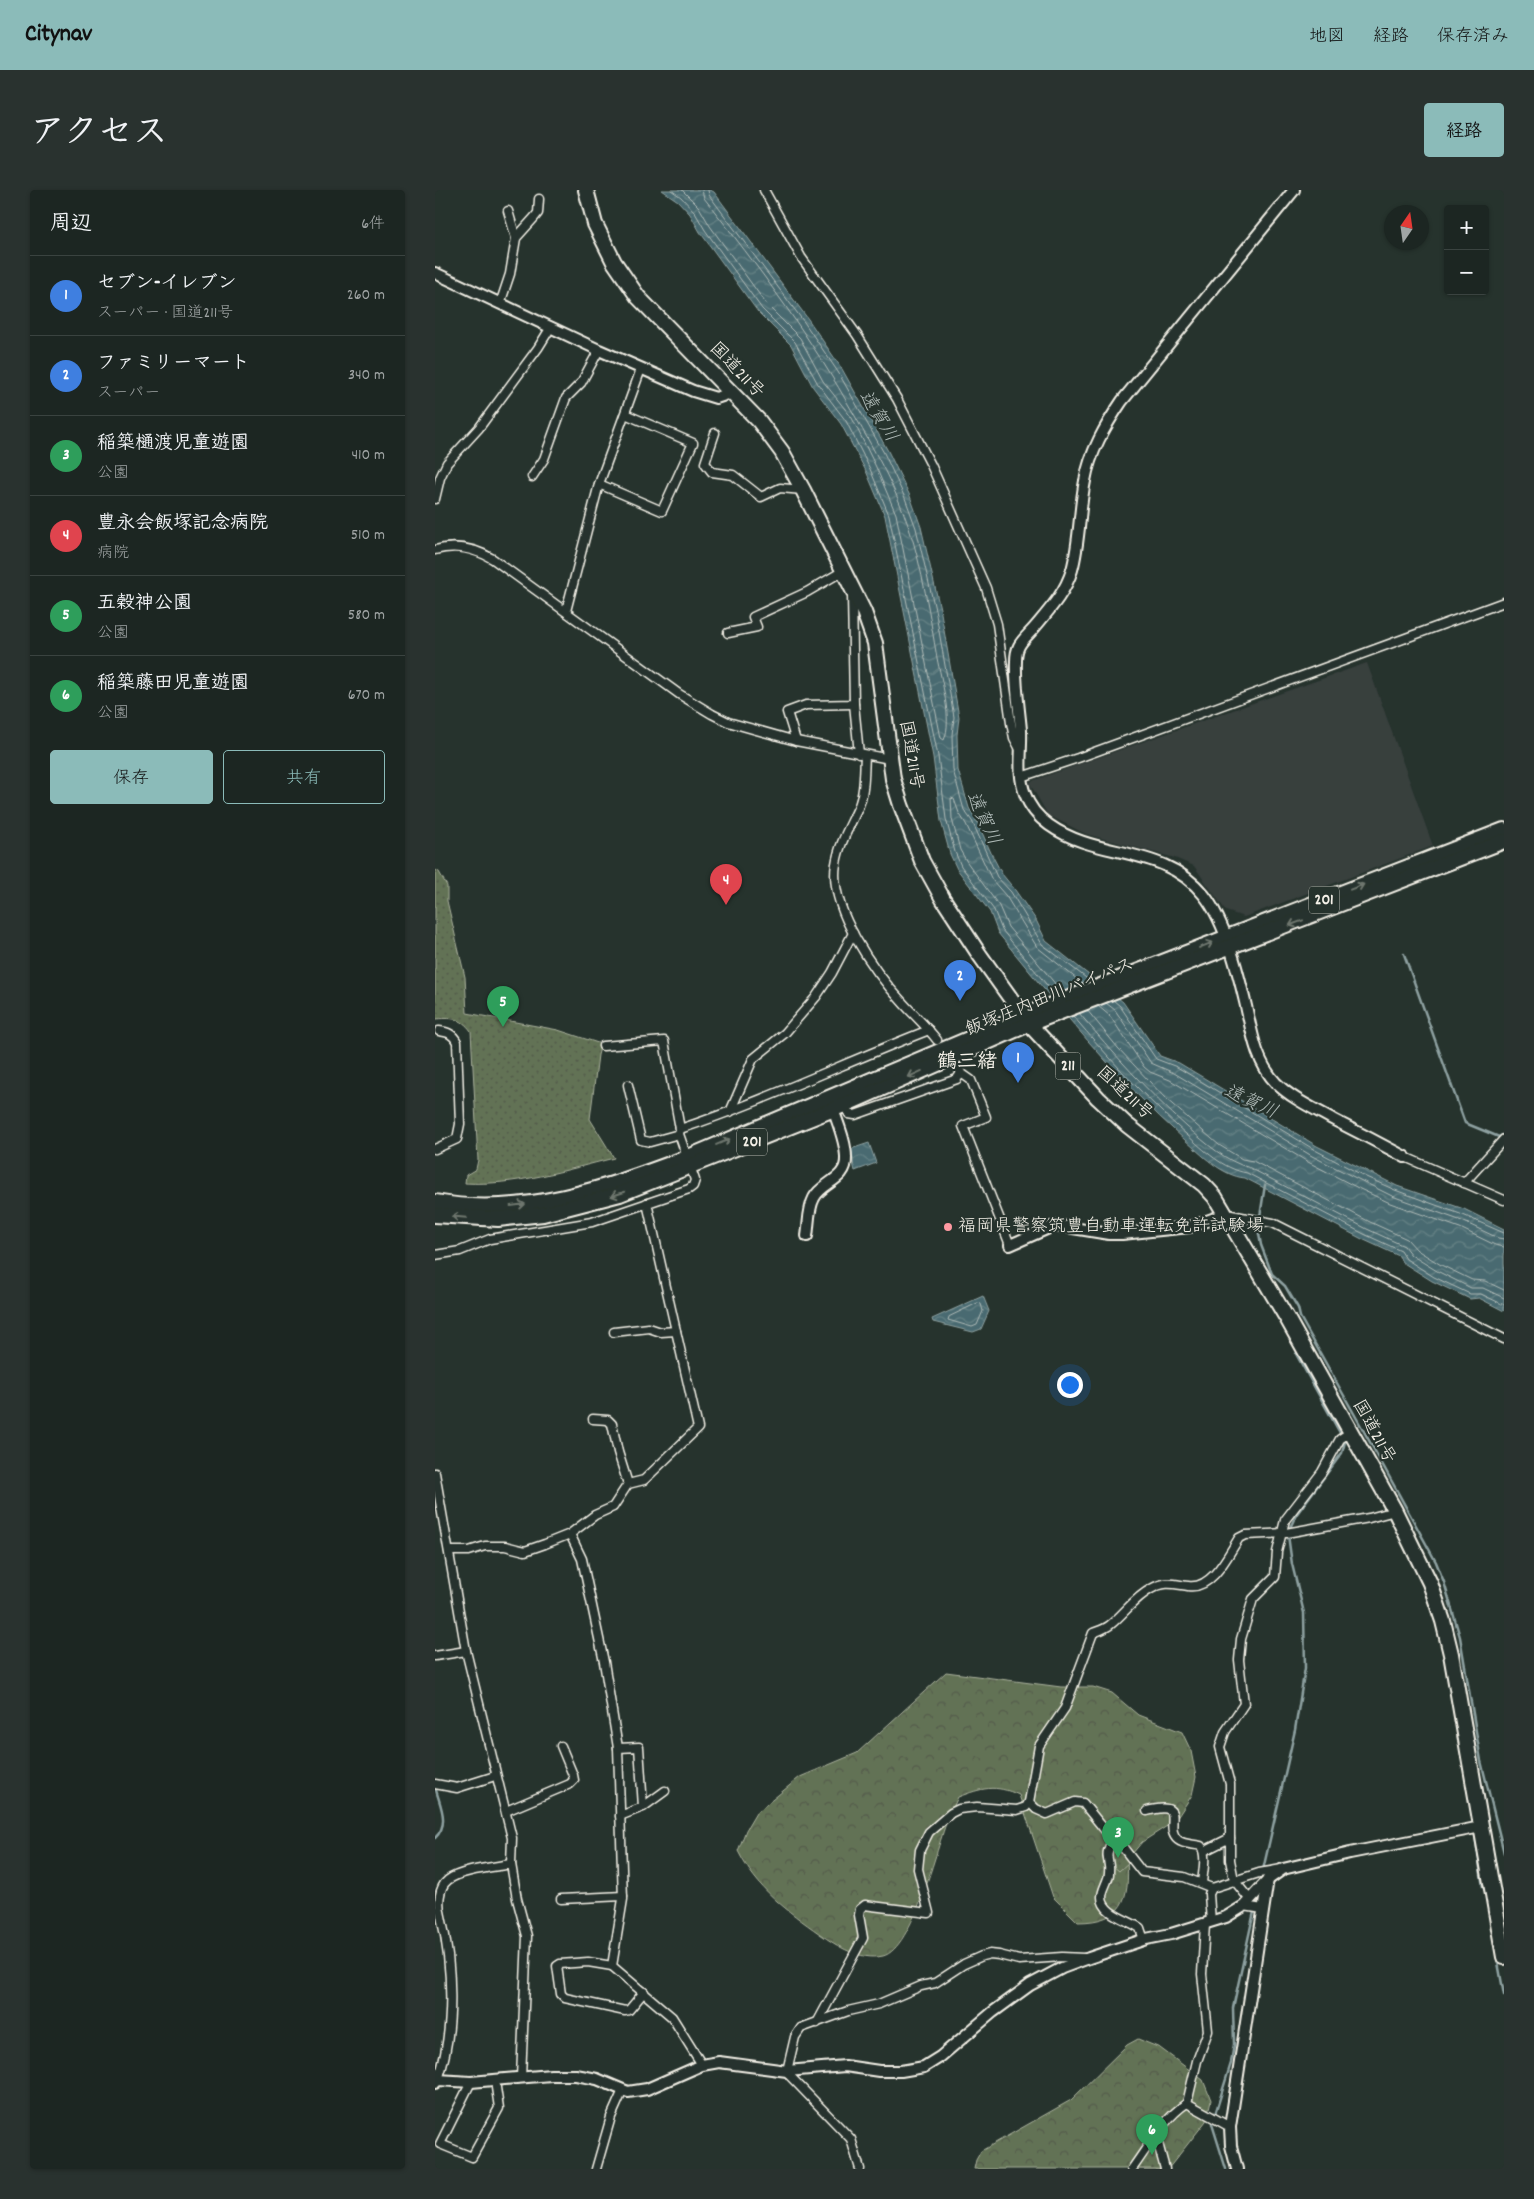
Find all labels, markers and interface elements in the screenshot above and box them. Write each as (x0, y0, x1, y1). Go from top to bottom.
text: Citynav (25, 18, 92, 52)
text: 地図 (1309, 25, 1345, 50)
text: 経路 (1373, 25, 1409, 50)
text: 保存済み (1437, 25, 1509, 50)
button: 経路 (1424, 103, 1504, 157)
text: アクセス (30, 110, 168, 160)
north arrow (1384, 205, 1429, 250)
map controls (1444, 205, 1489, 295)
button: + (1444, 205, 1489, 250)
text: 周辺 (50, 210, 92, 240)
text: 6件 (361, 213, 385, 236)
button: − (1444, 250, 1489, 295)
text: セブン-イレブン (97, 271, 237, 298)
text: 1 (64, 284, 68, 307)
text: 260 m (347, 284, 385, 307)
text: スーパー · 国道211号 (97, 302, 233, 325)
street label: 国道211号 (703, 337, 769, 405)
text: ファミリーマート (97, 351, 250, 378)
text: 2 (63, 364, 70, 387)
text: 340 m (348, 364, 385, 387)
text: スーパー (97, 382, 160, 405)
water label: 遠賀川 (850, 386, 904, 448)
text: 稲築樋渡児童遊園 (97, 431, 249, 458)
text: 3 (62, 444, 70, 467)
text: 410 m (351, 444, 385, 467)
text: 公園 (97, 462, 129, 485)
text: 豊永会飯塚記念病院 (97, 511, 268, 538)
text: 4 (63, 524, 69, 547)
text: 510 m (351, 524, 385, 547)
text: 病院 (97, 542, 129, 565)
text: 五穀神公園 (97, 591, 192, 618)
text: 5 (62, 604, 70, 627)
text: 580 m (348, 604, 385, 627)
text: 公園 (97, 622, 129, 645)
text: 稲築藤田児童遊園 (97, 671, 249, 698)
text: 6 (62, 684, 70, 707)
text: 670 m (348, 684, 385, 707)
text: 公園 (97, 702, 129, 725)
street label: 国道211号 (892, 718, 928, 792)
button: 保存 (50, 750, 213, 804)
button: 共有 (223, 750, 385, 804)
water label: 遠賀川 (958, 787, 1006, 851)
pin: 4 (710, 864, 742, 905)
one-way arrow (1349, 882, 1365, 891)
road number: 201 (1309, 886, 1339, 914)
one-way arrow (1288, 919, 1304, 928)
one-way arrow (1198, 940, 1213, 950)
street label: 飯塚庄内田川バイパス (962, 953, 1138, 1043)
pin: 2 (944, 960, 976, 1001)
pin: 5 (487, 986, 519, 1027)
pin: 1 (1002, 1042, 1034, 1083)
district label: 鶴三緒 (937, 1049, 997, 1077)
road number: 211 (1055, 1052, 1081, 1079)
street label: 国道211号 (1090, 1061, 1158, 1127)
one-way arrow (908, 1070, 923, 1080)
water label: 遠賀川 (1218, 1079, 1282, 1127)
road number: 201 (737, 1129, 767, 1156)
one-way arrow (715, 1137, 730, 1147)
one-way arrow (610, 1190, 626, 1200)
one-way arrow (510, 1200, 526, 1210)
one-way arrow (451, 1212, 467, 1222)
place label: 福岡県警察筑豊自動車運転免許試験場 (958, 1215, 1264, 1240)
marker: 福岡県警察筑豊自動車運転免許試験場 (942, 1221, 954, 1233)
your location (1057, 1372, 1083, 1398)
street label: 国道211号 (1345, 1395, 1401, 1469)
pin: 3 (1102, 1817, 1134, 1858)
pin: 6 (1136, 2114, 1168, 2155)

